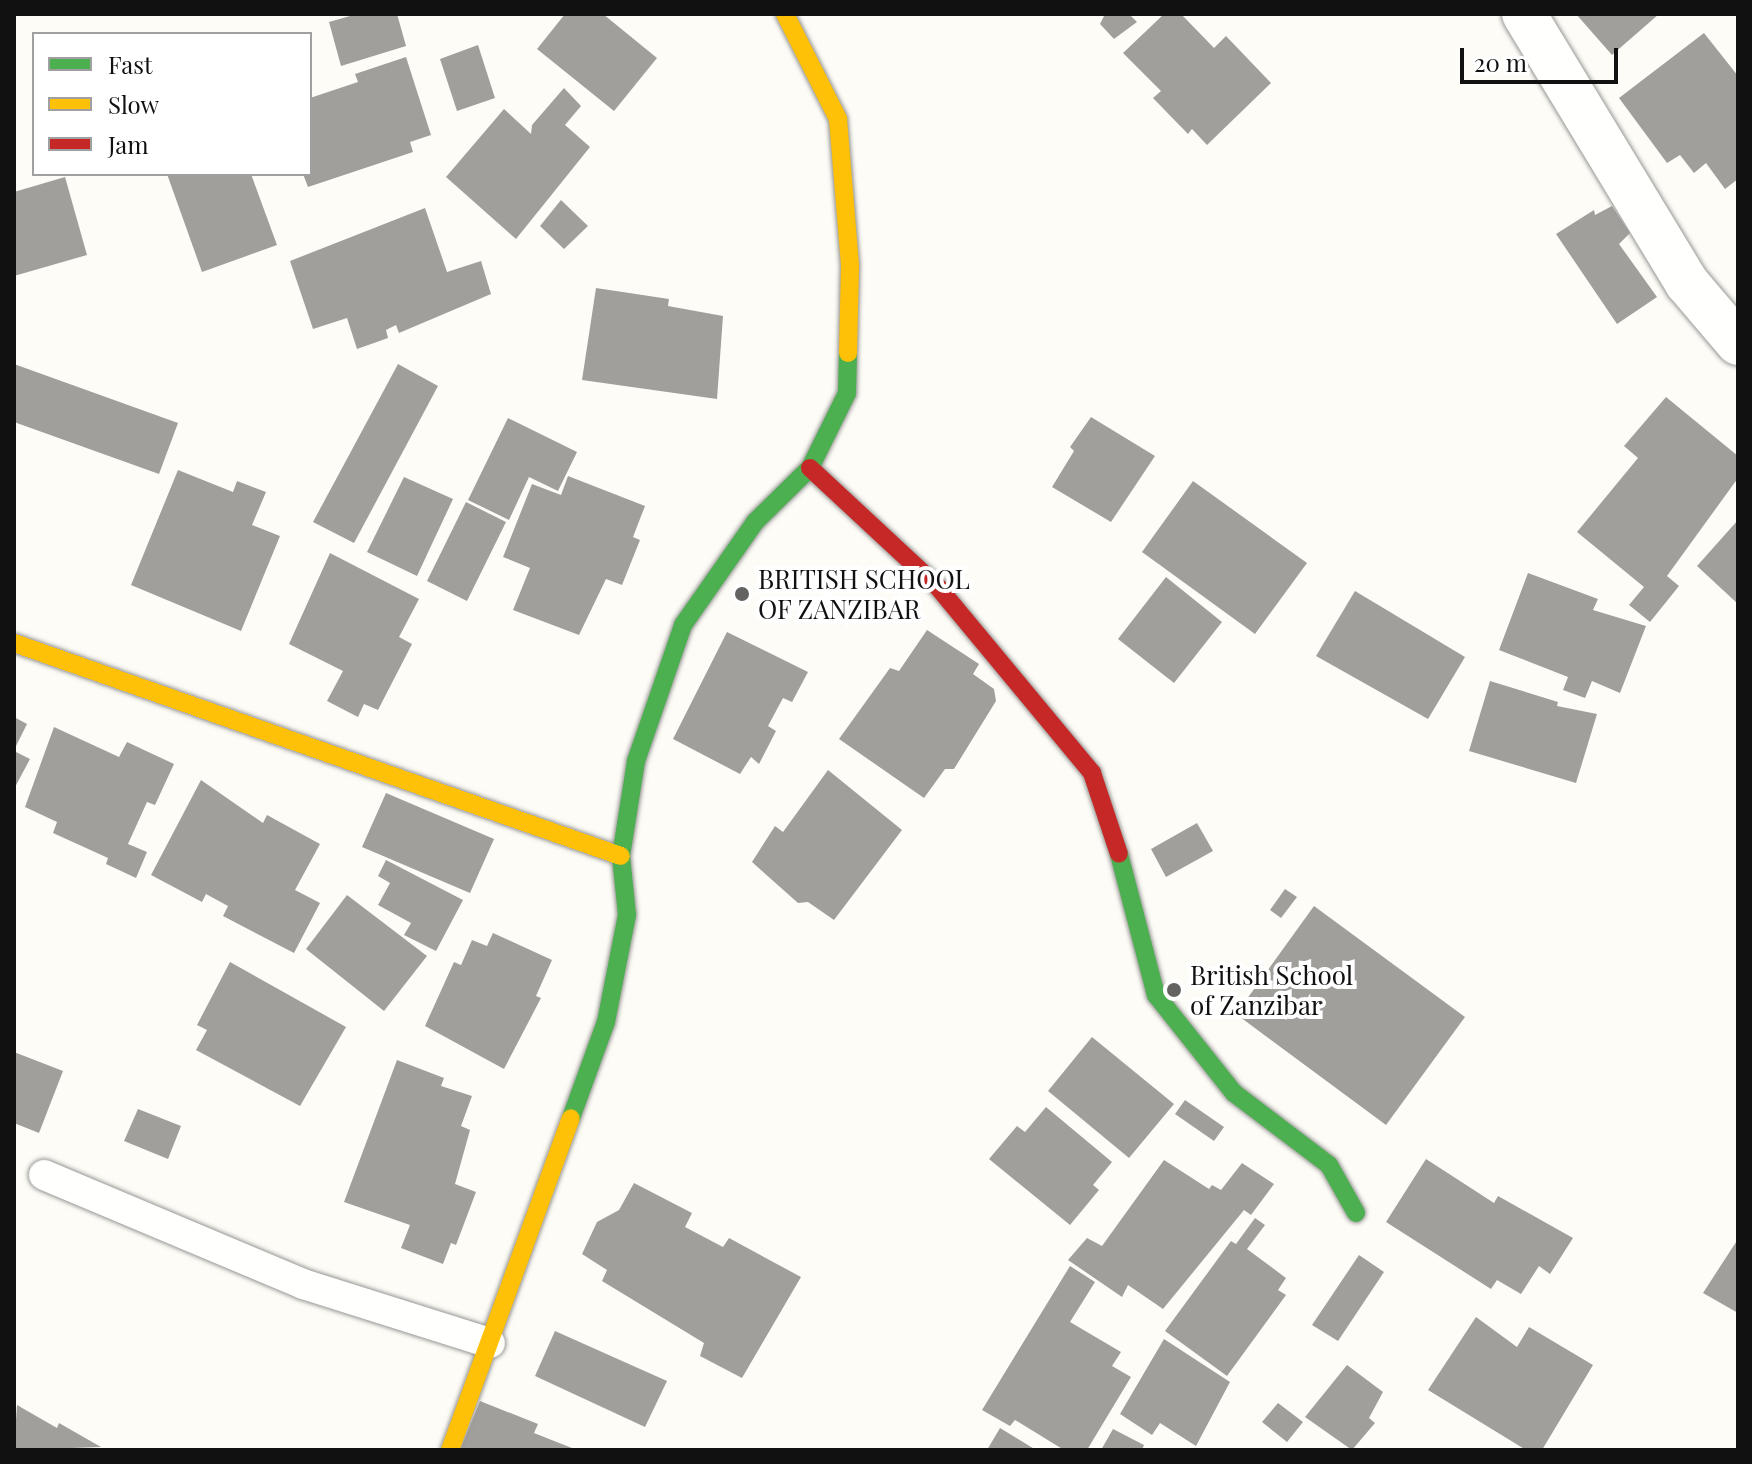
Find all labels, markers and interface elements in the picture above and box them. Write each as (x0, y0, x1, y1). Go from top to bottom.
legend (32, 32, 312, 176)
scale bar (1464, 32, 1622, 82)
text: 20 m (1474, 46, 1527, 78)
text: Fast (108, 48, 153, 80)
text: Slow (108, 88, 159, 120)
text: Jam (108, 128, 149, 160)
place label: BRITISH SCHOOL OF ZANZIBAR (758, 563, 970, 624)
marker: BRITISH SCHOOL OF ZANZIBAR (733, 585, 751, 603)
place label: British School of Zanzibar (1190, 959, 1353, 1020)
marker: British School of Zanzibar (1165, 981, 1183, 999)

